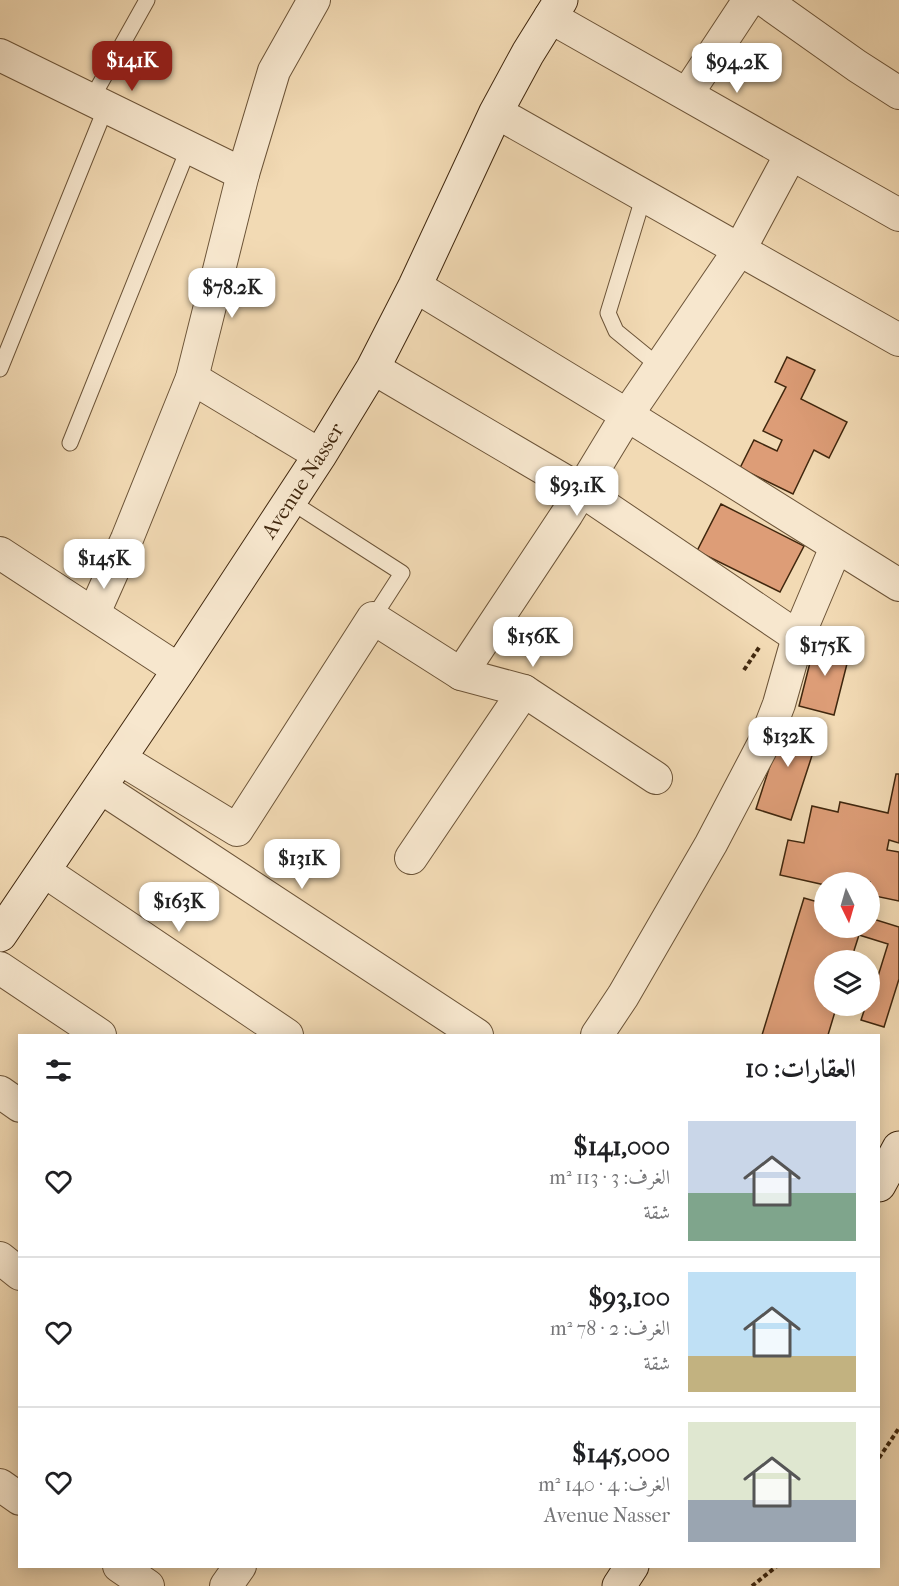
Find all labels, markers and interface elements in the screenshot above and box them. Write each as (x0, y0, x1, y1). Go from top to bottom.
pin: $141K (90, 41, 174, 92)
pin: $94.2K (688, 43, 786, 94)
text: $141K (106, 49, 158, 72)
text: $94.2K (706, 51, 768, 74)
pin: $78.2K (183, 268, 281, 319)
text: $78.2K (202, 276, 262, 299)
street label: Avenue Nasser (256, 419, 349, 544)
pin: $93.1K (528, 466, 626, 517)
text: $93.1K (549, 474, 605, 497)
pin: $145K (62, 539, 146, 590)
text: $145K (78, 547, 130, 570)
pin: $156K (491, 617, 575, 668)
text: $156K (507, 625, 559, 648)
pin: $175K (783, 626, 867, 677)
text: $175K (800, 634, 850, 657)
pin: $132K (746, 717, 830, 768)
text: $132K (762, 725, 814, 748)
pin: $131K (260, 839, 344, 890)
text: $131K (278, 847, 326, 870)
north arrow (814, 872, 880, 938)
map controls (814, 872, 880, 1016)
pin: $163K (137, 882, 221, 933)
text: $163K (153, 890, 205, 913)
button: layers (814, 950, 880, 1016)
text: العقارات: 10 (745, 1053, 856, 1084)
icon: filters (42, 1054, 75, 1087)
text: $141,000 (573, 1131, 670, 1162)
icon: home (736, 1145, 808, 1217)
icon: heart (42, 1165, 75, 1198)
text: الغرف: 3 · 113 m² (549, 1166, 670, 1189)
text: شقة (644, 1201, 670, 1224)
text: $93,100 (588, 1282, 670, 1313)
icon: home (736, 1296, 808, 1368)
icon: heart (42, 1316, 75, 1349)
text: الغرف: 2 · 78 m² (550, 1317, 670, 1340)
text: شقة (644, 1352, 670, 1375)
text: $145,000 (572, 1438, 670, 1469)
icon: home (736, 1446, 808, 1518)
icon: heart (42, 1466, 75, 1499)
text: الغرف: 4 · 140 m² (538, 1473, 670, 1496)
text: Avenue Nasser (544, 1504, 670, 1527)

